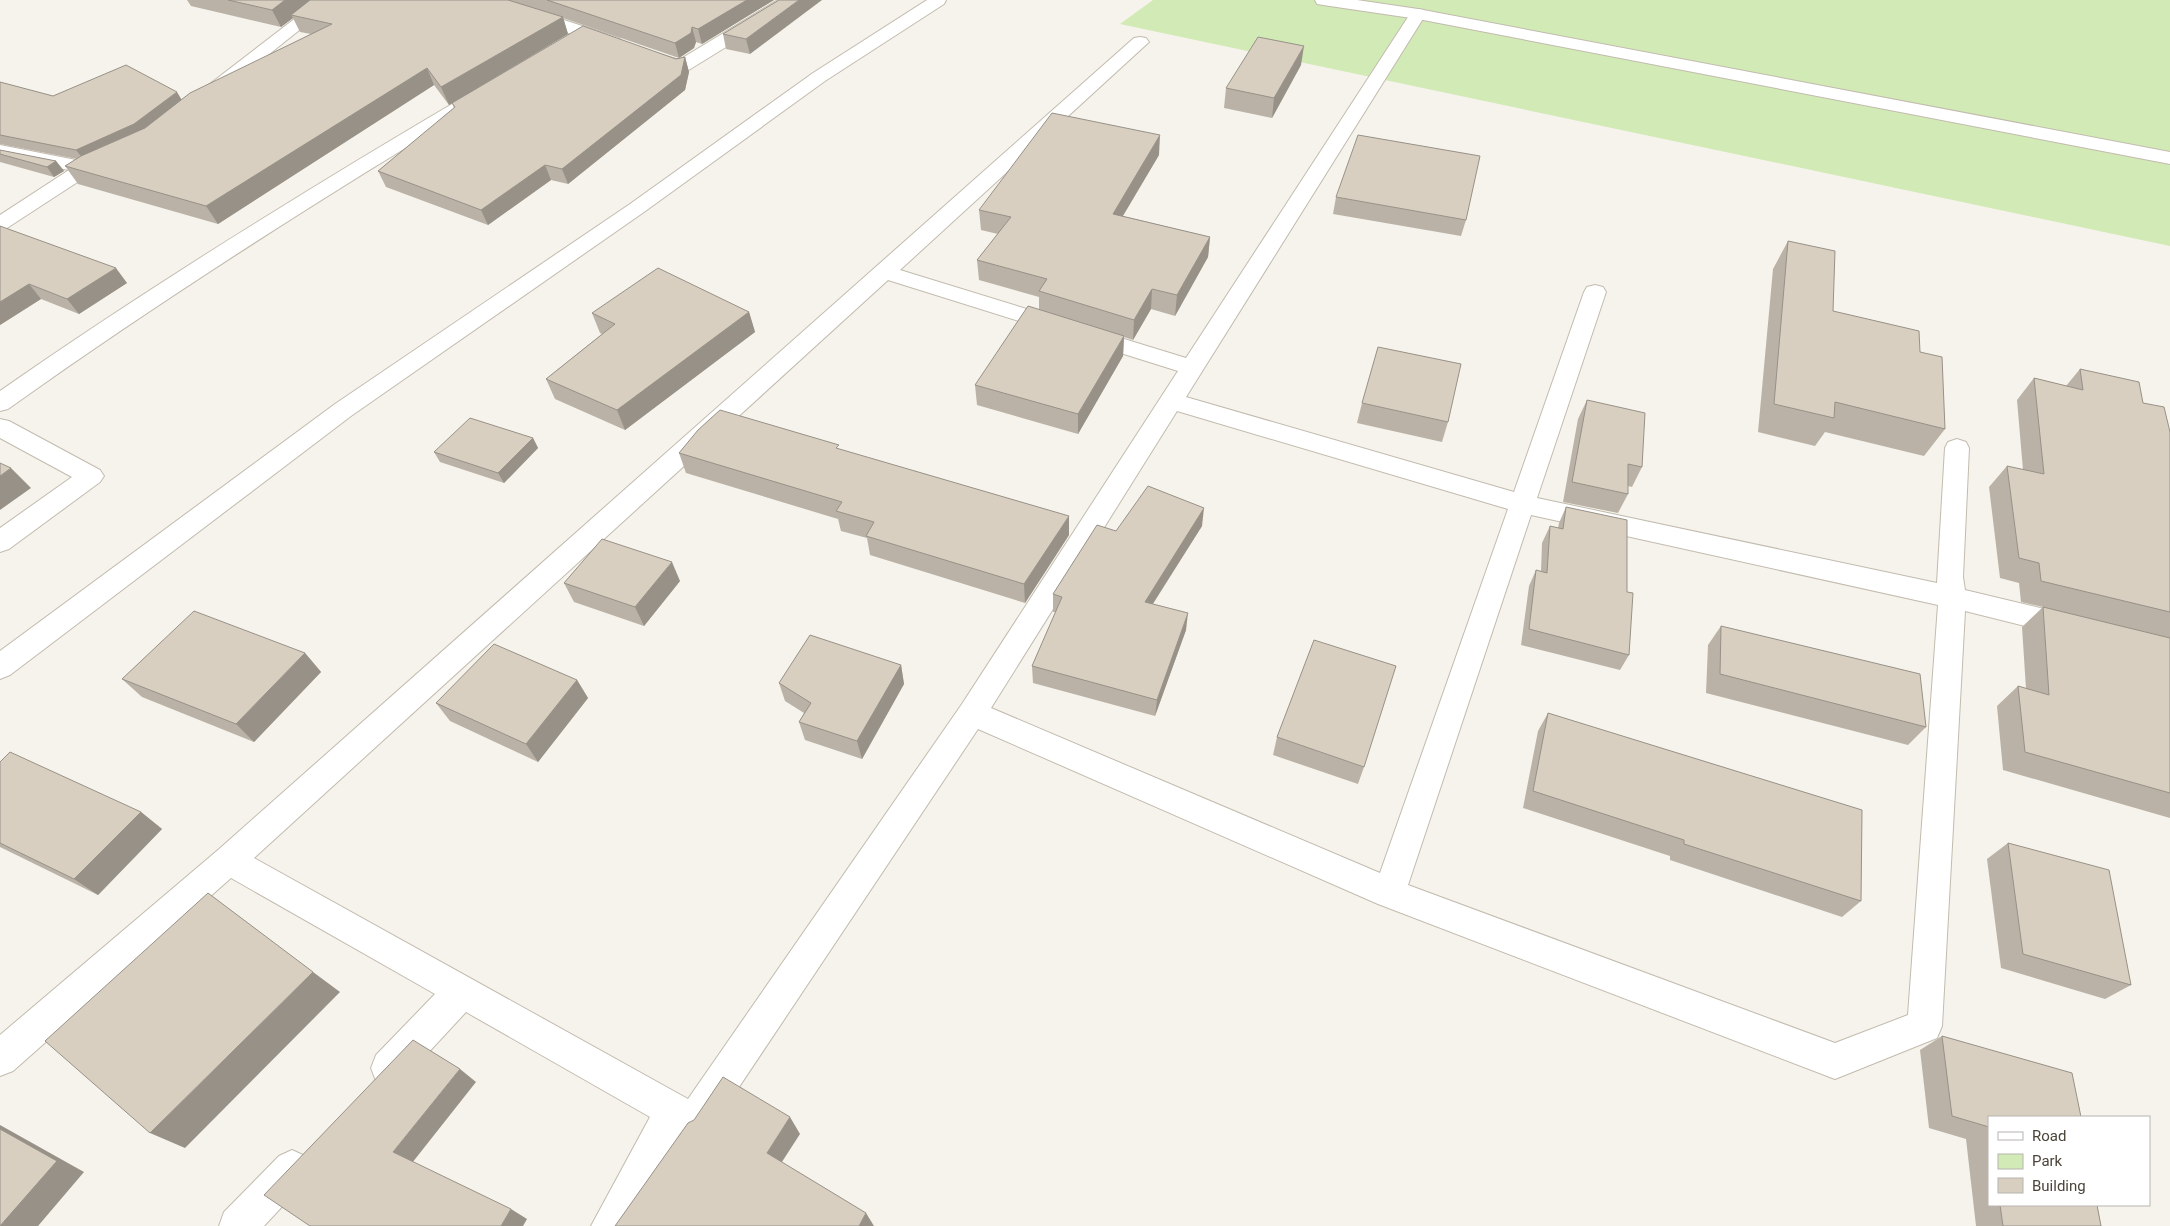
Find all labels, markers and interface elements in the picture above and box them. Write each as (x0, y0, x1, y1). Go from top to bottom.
legend (1988, 1116, 2150, 1206)
text: Road (2032, 1127, 2066, 1145)
text: Park (2032, 1152, 2063, 1170)
text: Building (2032, 1177, 2086, 1195)

